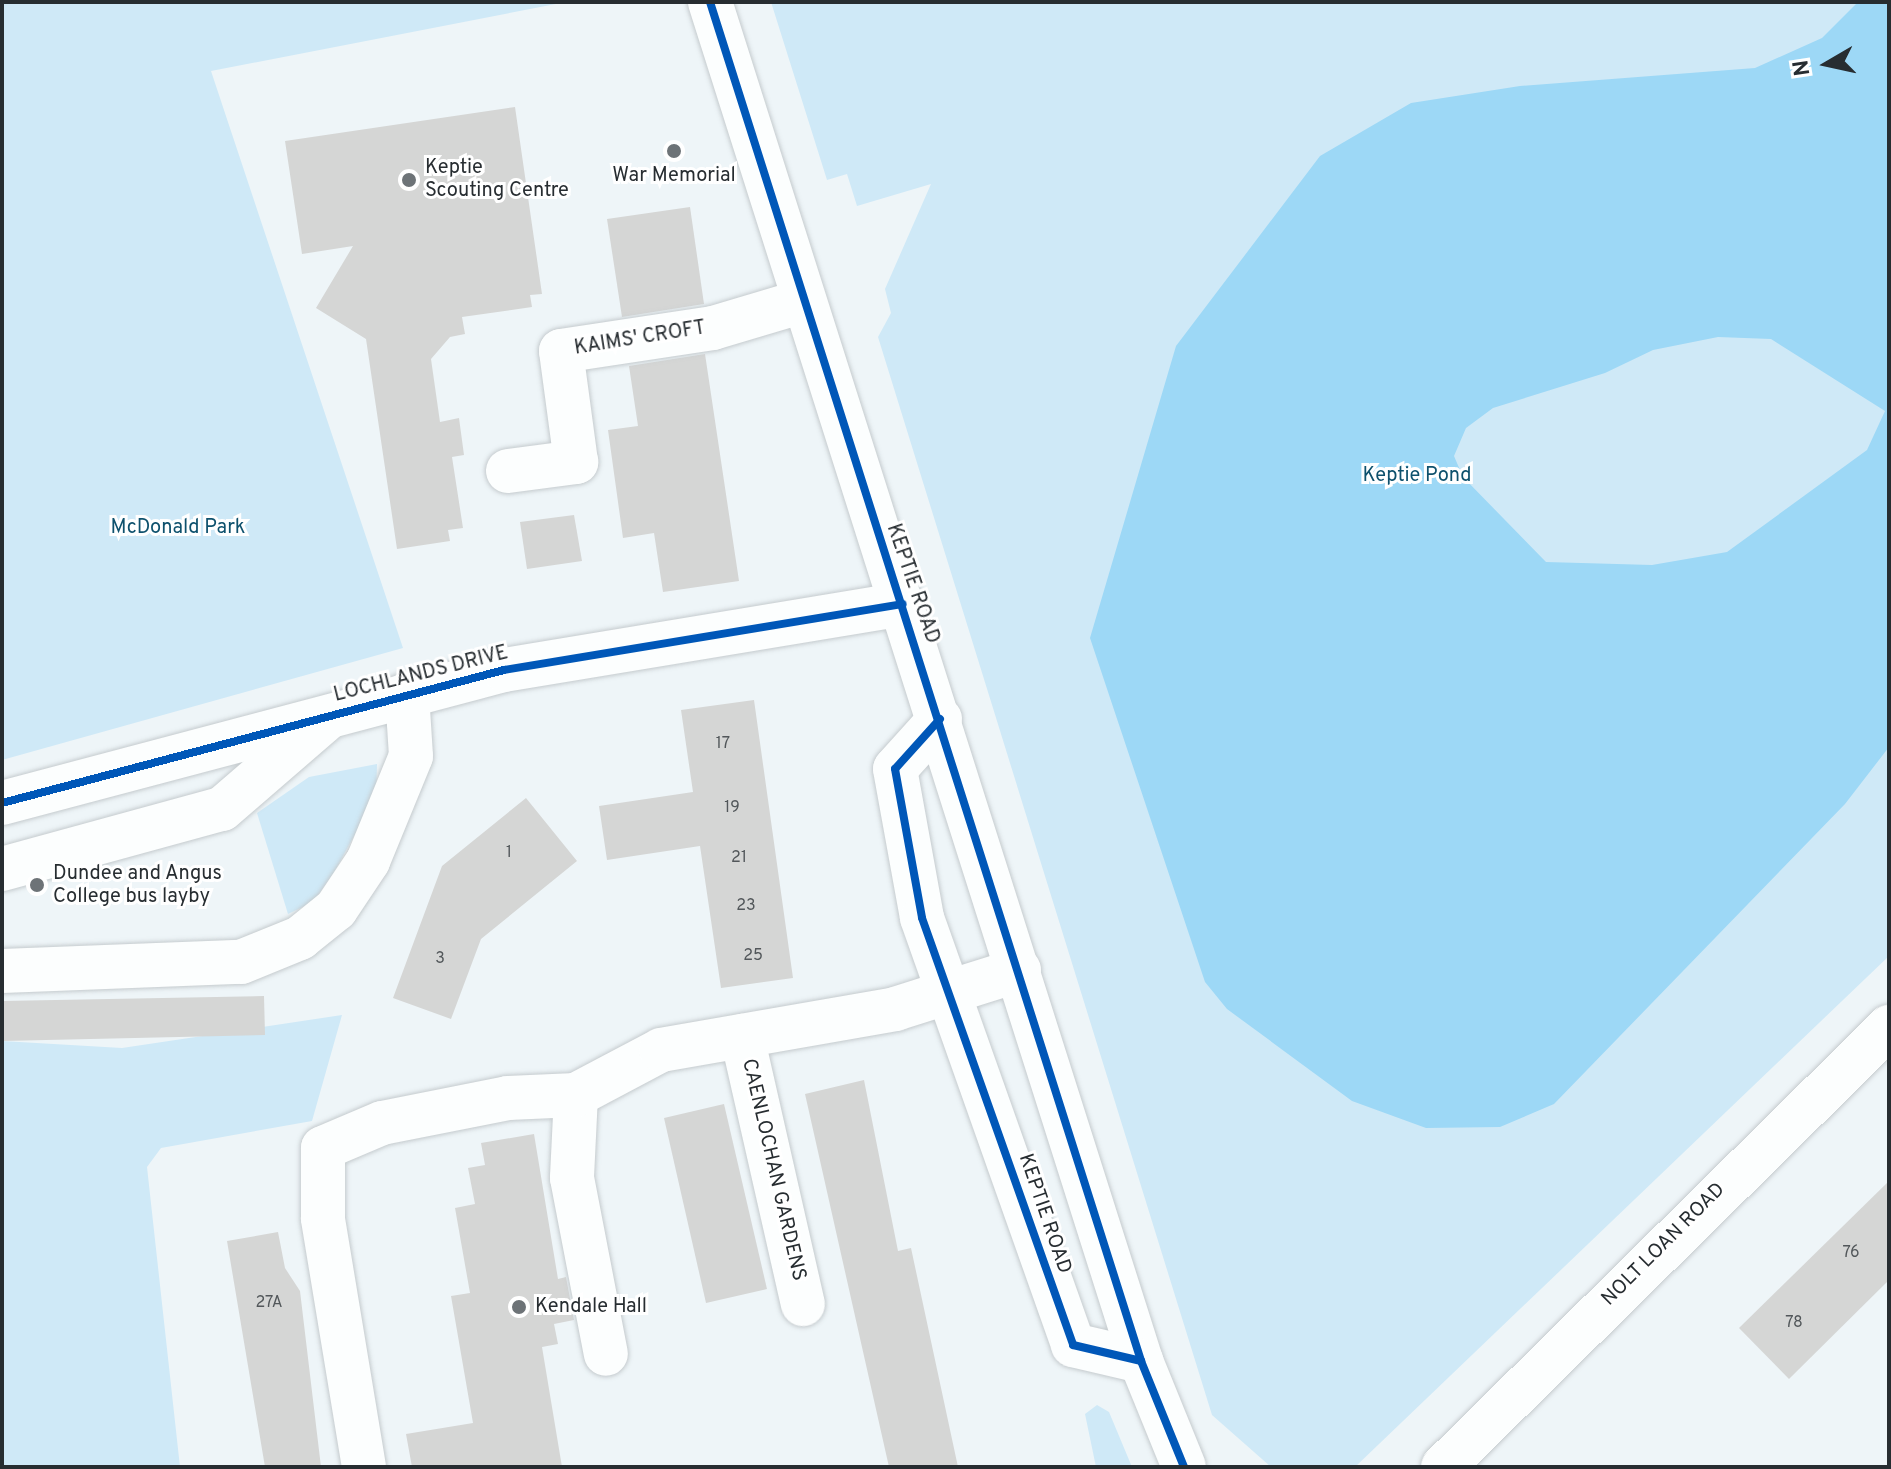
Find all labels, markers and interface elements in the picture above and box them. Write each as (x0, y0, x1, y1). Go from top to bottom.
north arrow (1787, 24, 1867, 104)
text: N (1788, 58, 1817, 78)
marker: War Memorial (665, 142, 683, 160)
place label: Keptie Scouting Centre (425, 156, 569, 203)
place label: War Memorial (612, 164, 736, 188)
marker: Keptie Scouting Centre (400, 171, 418, 189)
street label: KAIMS' CROFT (573, 317, 707, 361)
park label: Keptie Pond (1363, 464, 1471, 488)
park label: McDonald Park (111, 516, 245, 540)
street label: KEPTIE ROAD (880, 521, 944, 647)
street label: LOCHLANDS DRIVE (331, 642, 511, 708)
house number: 17 (716, 734, 730, 754)
house number: 19 (724, 798, 740, 818)
house number: 1 (506, 843, 512, 863)
house number: 21 (731, 848, 747, 868)
place label: Dundee and Angus College bus layby (53, 862, 223, 909)
marker: Dundee and Angus College bus layby (28, 876, 46, 894)
house number: 23 (736, 896, 756, 916)
house number: 25 (743, 946, 763, 966)
house number: 3 (435, 949, 445, 969)
street label: CAENLOCHAN GARDENS (736, 1057, 810, 1283)
street label: KEPTIE ROAD (1012, 1151, 1076, 1277)
street label: NOLT LOAN ROAD (1597, 1178, 1731, 1312)
house number: 76 (1842, 1243, 1860, 1263)
house number: 27A (255, 1293, 283, 1313)
place label: Kendale Hall (535, 1295, 647, 1319)
marker: Kendale Hall (510, 1298, 528, 1316)
house number: 78 (1785, 1313, 1803, 1333)

